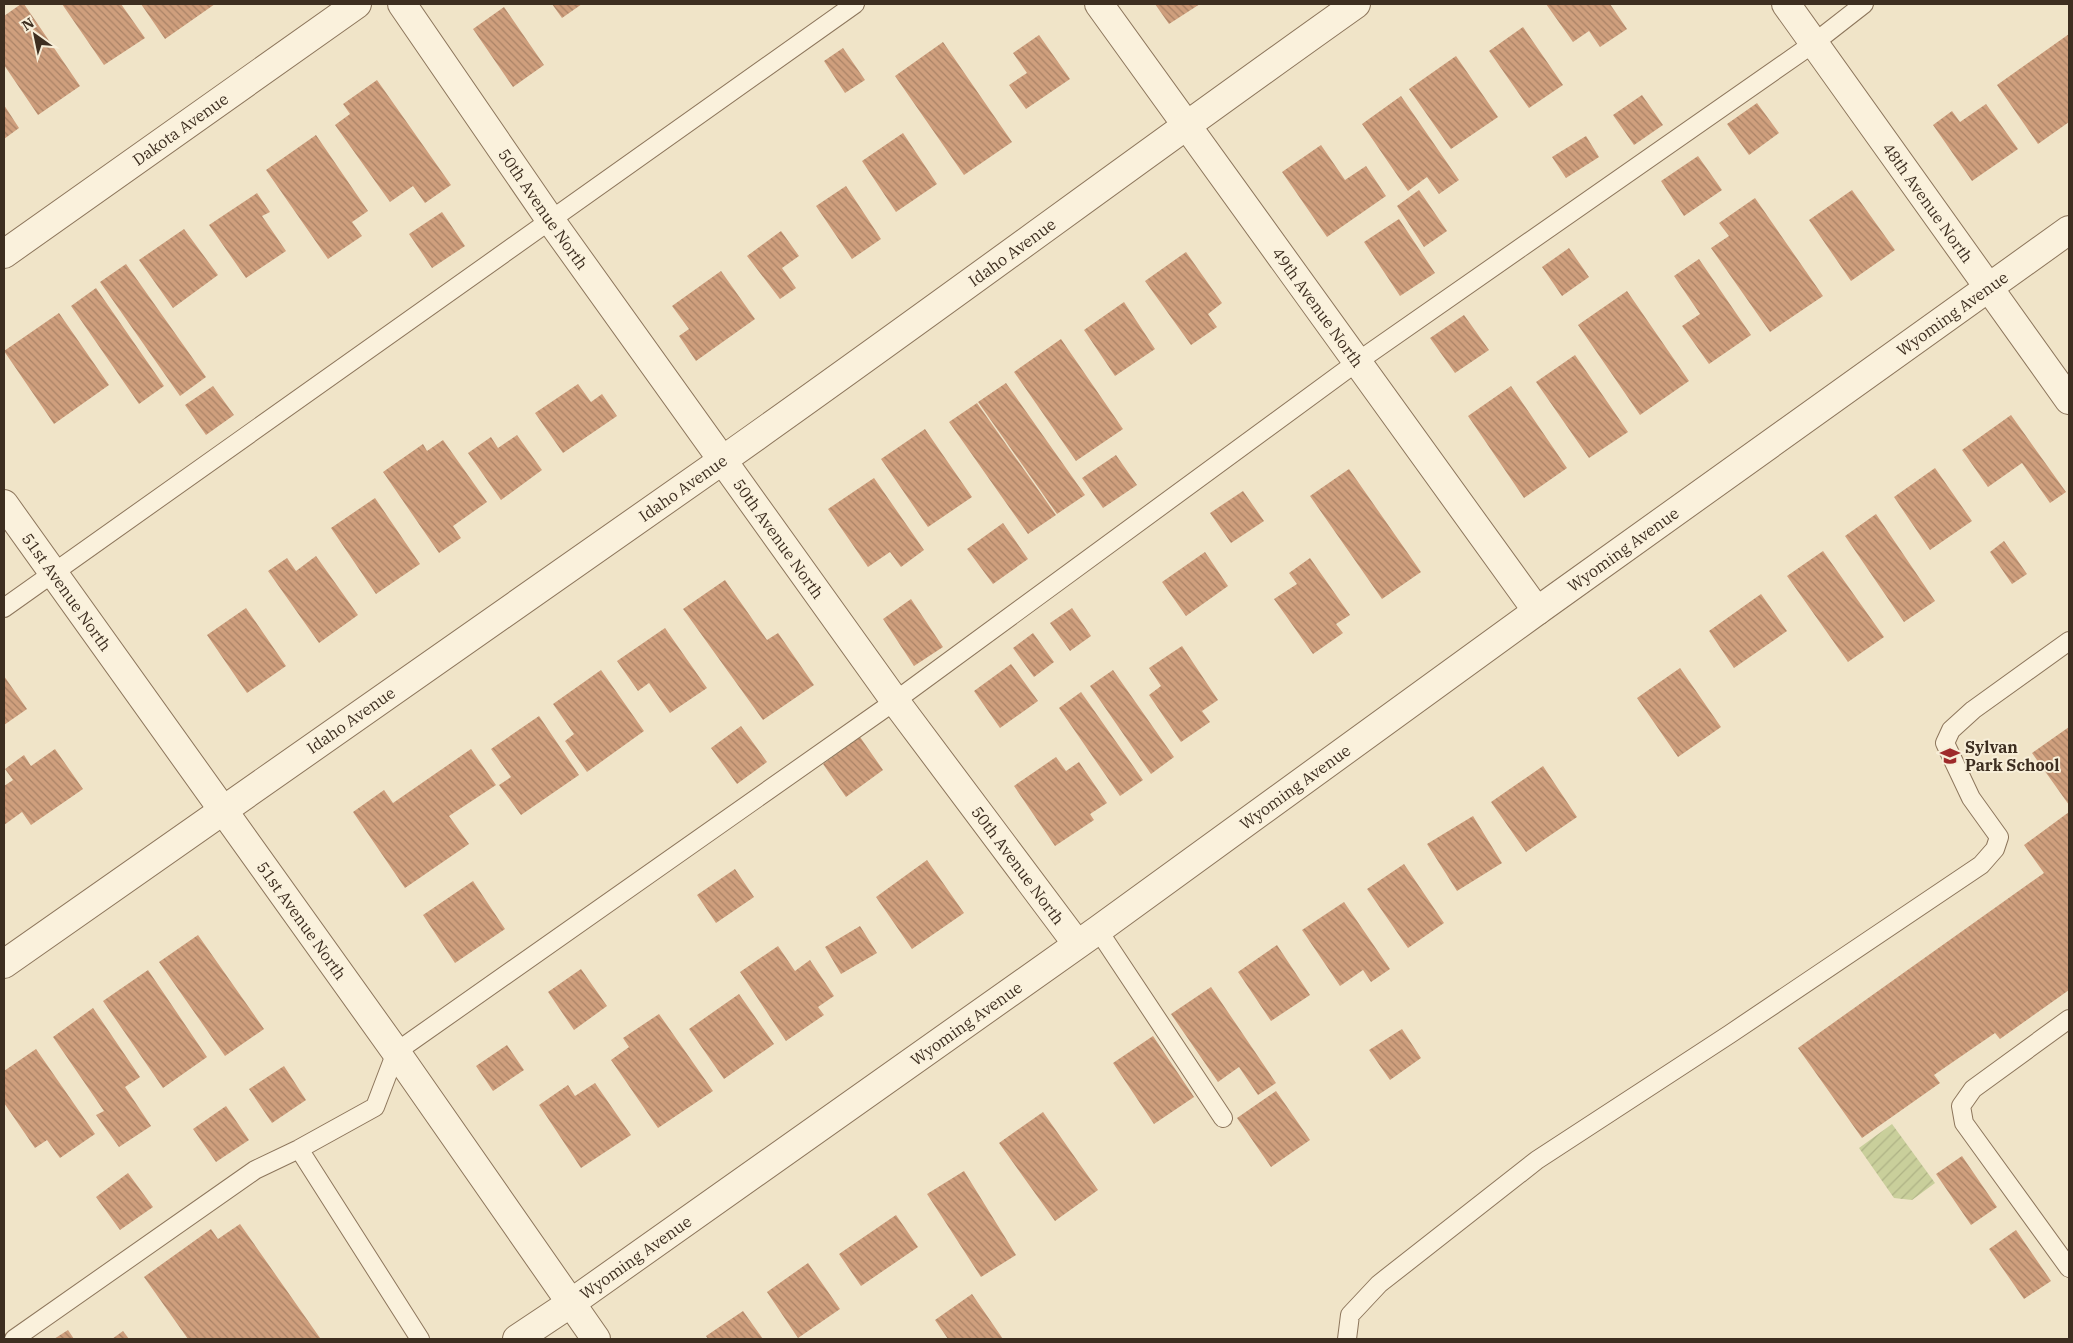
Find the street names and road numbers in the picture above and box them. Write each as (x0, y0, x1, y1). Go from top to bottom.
street label: Dakota Avenue (129, 88, 232, 170)
street label: 48th Avenue North (1878, 139, 1978, 266)
street label: 50th Avenue North (494, 145, 592, 273)
street label: Idaho Avenue (964, 214, 1060, 291)
street label: 49th Avenue North (1268, 244, 1368, 371)
street label: Wyoming Avenue (1893, 267, 2012, 360)
street label: Idaho Avenue (635, 450, 731, 526)
street label: 50th Avenue North (729, 475, 828, 603)
street label: Wyoming Avenue (1563, 503, 1683, 596)
street label: 51st Avenue North (18, 529, 116, 655)
street label: Idaho Avenue (303, 682, 399, 758)
street label: Wyoming Avenue (1236, 740, 1354, 834)
street label: 50th Avenue North (967, 802, 1069, 928)
street label: 51st Avenue North (253, 857, 351, 983)
street label: Wyoming Avenue (906, 977, 1026, 1070)
street label: Wyoming Avenue (576, 1211, 695, 1304)

